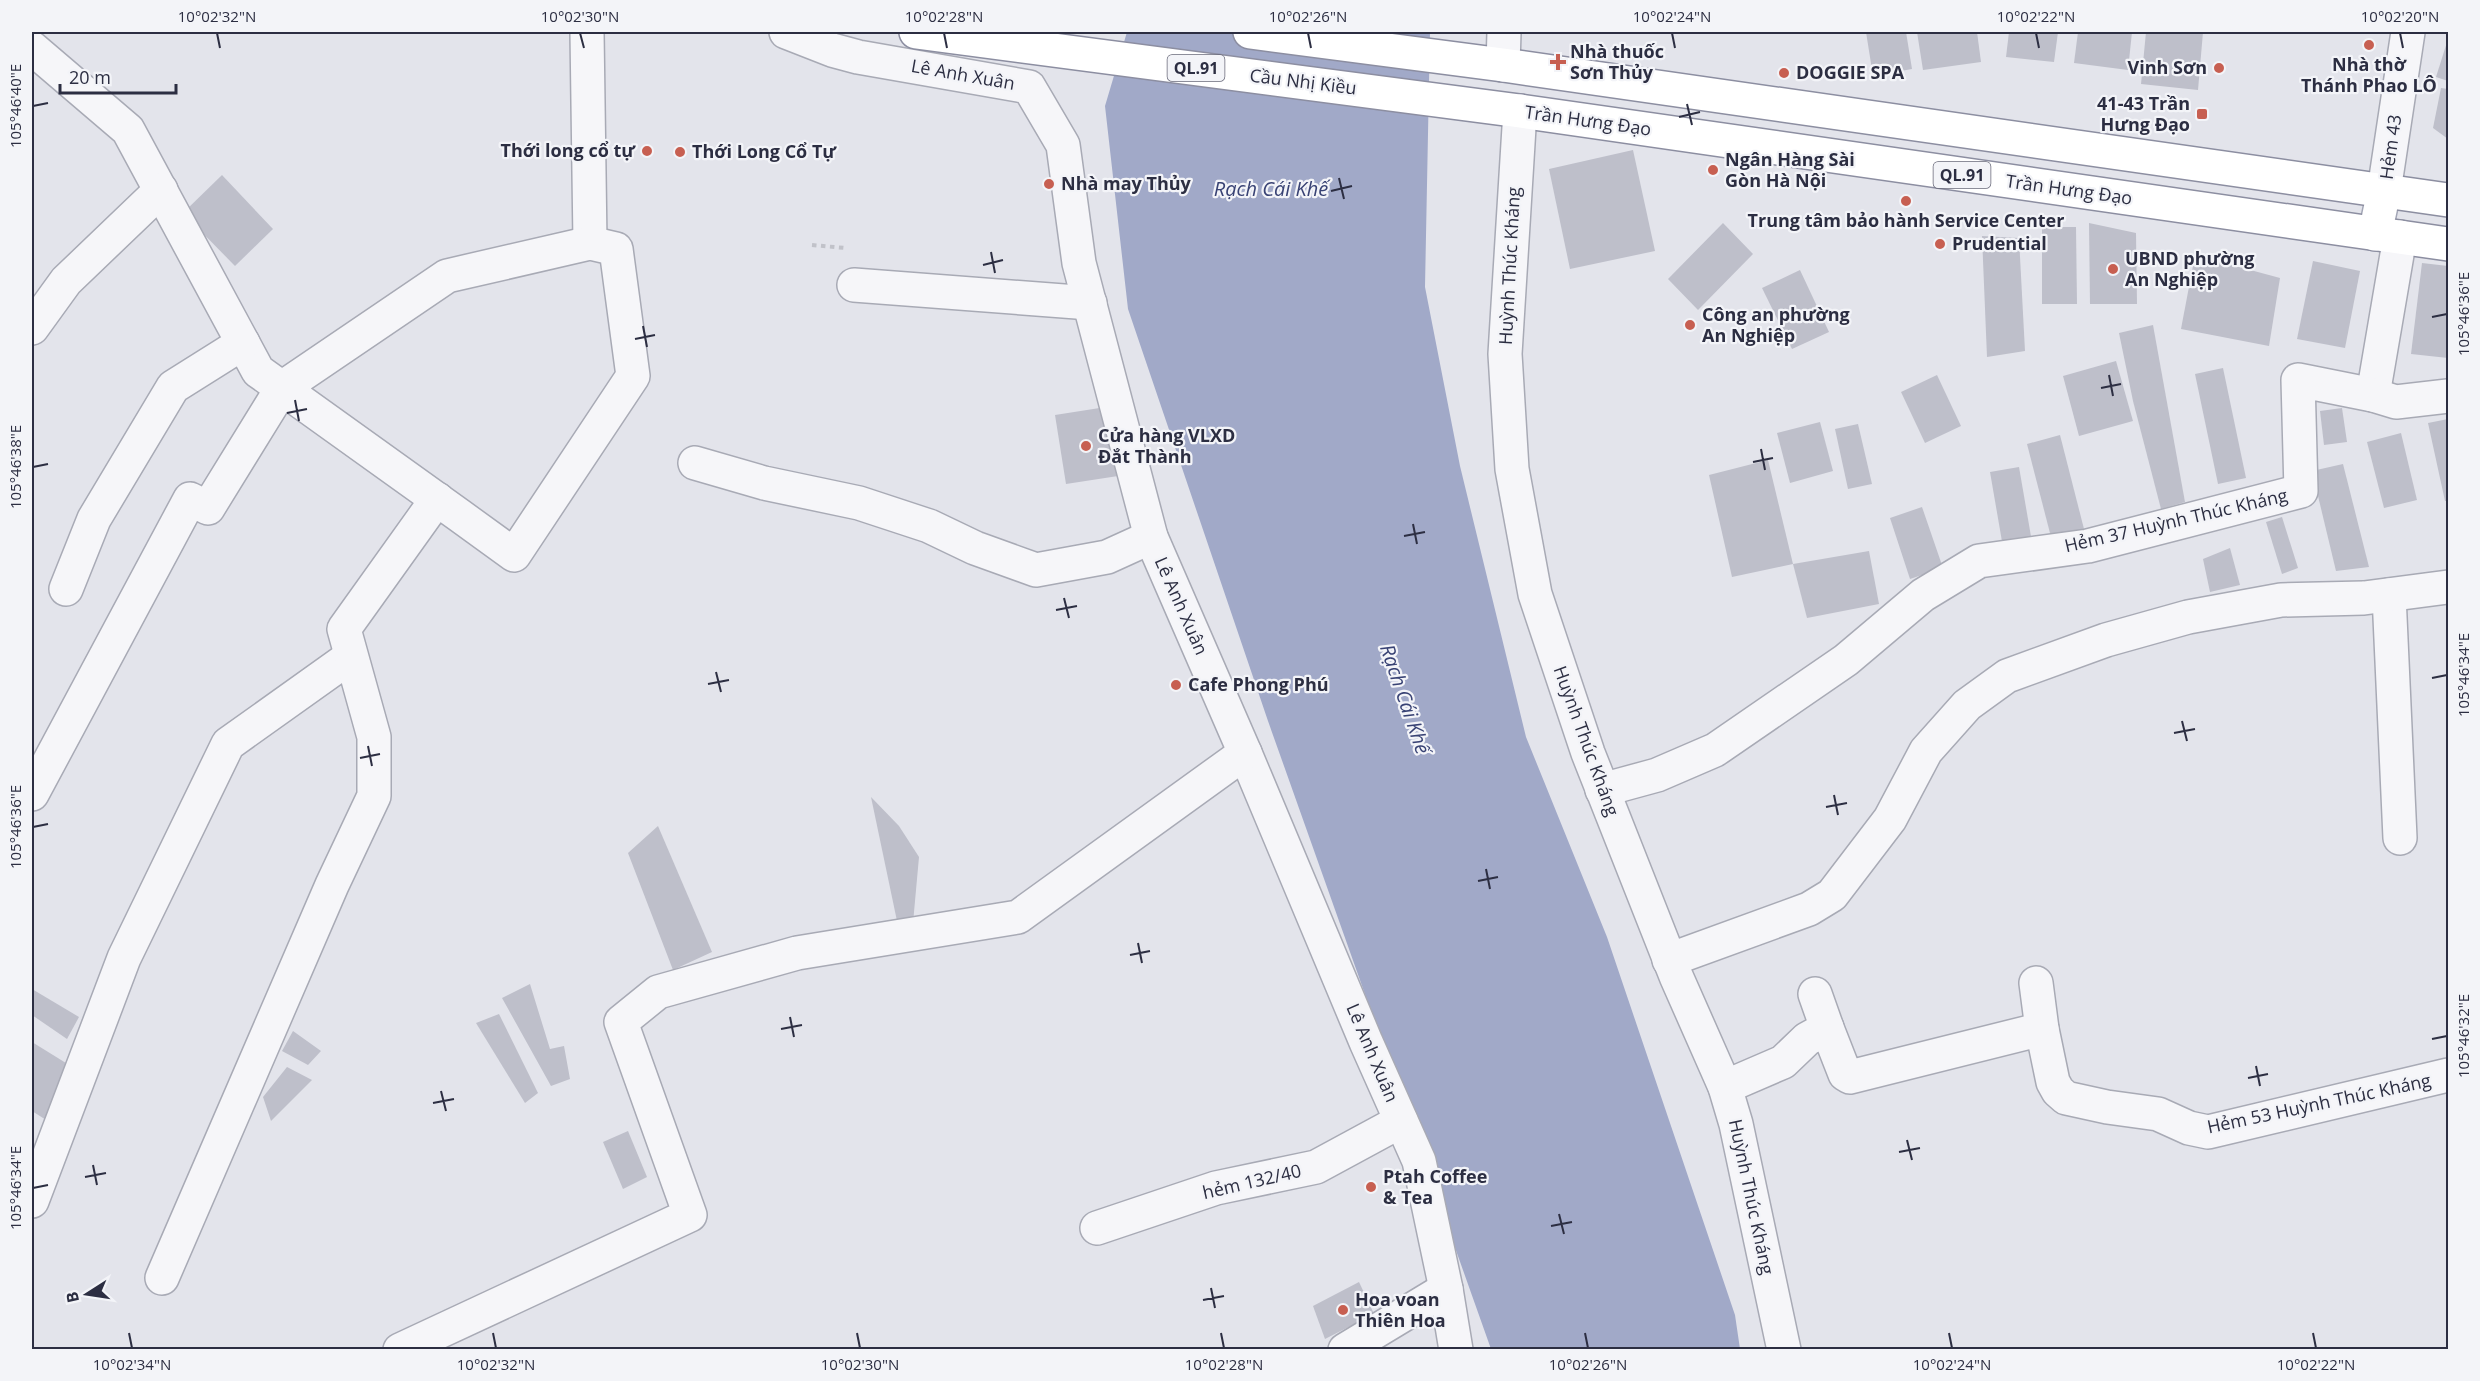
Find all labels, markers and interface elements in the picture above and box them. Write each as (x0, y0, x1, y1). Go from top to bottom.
text: 10°02'32"N (178, 6, 256, 26)
text: 10°02'30"N (541, 6, 619, 26)
text: 10°02'28"N (905, 6, 983, 26)
text: 10°02'26"N (1269, 6, 1347, 26)
text: 10°02'24"N (1633, 6, 1711, 26)
text: 10°02'22"N (1997, 6, 2075, 26)
text: 10°02'20"N (2361, 6, 2439, 26)
marker: Nhà thờ Thánh Phao LÔ (2362, 38, 2376, 52)
place label: Nhà thuốc Sơn Thủy (1570, 39, 1664, 84)
place label: Nhà thờ Thánh Phao LÔ (2301, 52, 2437, 97)
street label: Lê Anh Xuân (909, 53, 1017, 95)
road number: QL.91 (1168, 55, 1224, 81)
marker: Nhà thuốc Sơn Thủy (1551, 55, 1565, 69)
place label: Vinh Sơn (2128, 55, 2207, 79)
scale bar (60, 57, 176, 95)
place label: DOGGIE SPA (1796, 60, 1905, 84)
marker: Vinh Sơn (2212, 61, 2226, 75)
street label: Cầu Nhị Kiều (1248, 63, 1358, 99)
text: 105°46'40"E (5, 64, 25, 148)
text: 20 m (69, 65, 111, 89)
marker: DOGGIE SPA (1777, 66, 1791, 80)
place label: 41-43 Trần Hưng Đạo (2097, 91, 2190, 136)
street label: Trần Hưng Đạo (1523, 99, 1653, 141)
marker: 41-43 Trần Hưng Đạo (2195, 107, 2209, 121)
street label: Hẻm 43 (2374, 113, 2406, 181)
place label: Thới long cổ tự (500, 138, 636, 162)
place label: Thới Long Cổ Tự (692, 139, 837, 163)
marker: Thới long cổ tự (640, 144, 654, 158)
marker: Thới Long Cổ Tự (673, 145, 687, 159)
place label: Ngân Hàng Sài Gòn Hà Nội (1725, 147, 1855, 192)
road number: QL.91 (1934, 162, 1990, 188)
marker: Ngân Hàng Sài Gòn Hà Nội (1706, 163, 1720, 177)
street label: Trần Hưng Đạo (2004, 168, 2134, 210)
place label: Nhà may Thủy (1061, 171, 1192, 195)
water label: Rạch Cái Khế (1214, 175, 1331, 202)
marker: Nhà may Thủy (1042, 177, 1056, 191)
street label: Huỳnh Thúc Kháng (1493, 186, 1525, 346)
marker: Trung tâm bảo hành Service Center (1899, 194, 1913, 208)
place label: Trung tâm bảo hành Service Center (1748, 208, 2064, 232)
place label: Prudential (1952, 231, 2047, 255)
marker: Prudential (1933, 237, 1947, 251)
place label: UBND phường An Nghiệp (2125, 246, 2254, 291)
marker: UBND phường An Nghiệp (2106, 262, 2120, 276)
text: 105°46'36"E (2453, 272, 2473, 356)
place label: Công an phường An Nghiệp (1702, 302, 1850, 347)
marker: Công an phường An Nghiệp (1683, 318, 1697, 332)
place label: Cửa hàng VLXD Đắt Thành (1098, 423, 1235, 468)
text: 105°46'38"E (5, 425, 25, 509)
marker: Cửa hàng VLXD Đắt Thành (1079, 439, 1093, 453)
street label: Hẻm 37 Huỳnh Thúc Kháng (2062, 483, 2290, 557)
street label: Lê Anh Xuân (1150, 553, 1214, 658)
text: 105°46'34"E (2453, 633, 2473, 717)
water label: Rạch Cái Khế (1374, 640, 1438, 760)
street label: Huỳnh Thúc Kháng (1549, 662, 1625, 819)
place label: Cafe Phong Phú (1188, 672, 1329, 696)
marker: Cafe Phong Phú (1169, 678, 1183, 692)
text: 105°46'36"E (5, 785, 25, 869)
text: 105°46'32"E (2453, 994, 2473, 1078)
street label: Lê Anh Xuân (1341, 1000, 1404, 1106)
street label: Hẻm 53 Huỳnh Thúc Kháng (2205, 1068, 2433, 1138)
street label: Huỳnh Thúc Kháng (1724, 1117, 1780, 1277)
text: 105°46'34"E (5, 1146, 25, 1230)
street label: hẻm 132/40 (1200, 1158, 1303, 1204)
place label: Ptah Coffee & Tea (1383, 1164, 1487, 1209)
marker: Ptah Coffee & Tea (1364, 1180, 1378, 1194)
north arrow (57, 1264, 117, 1324)
place label: Hoa voan Thiên Hoa (1355, 1287, 1446, 1332)
text: B (60, 1290, 84, 1305)
marker: Hoa voan Thiên Hoa (1336, 1303, 1350, 1317)
text: 10°02'34"N (93, 1354, 171, 1374)
text: 10°02'32"N (457, 1354, 535, 1374)
text: 10°02'30"N (821, 1354, 899, 1374)
text: 10°02'28"N (1185, 1354, 1263, 1374)
text: 10°02'26"N (1549, 1354, 1627, 1374)
text: 10°02'24"N (1913, 1354, 1991, 1374)
text: 10°02'22"N (2277, 1354, 2355, 1374)

